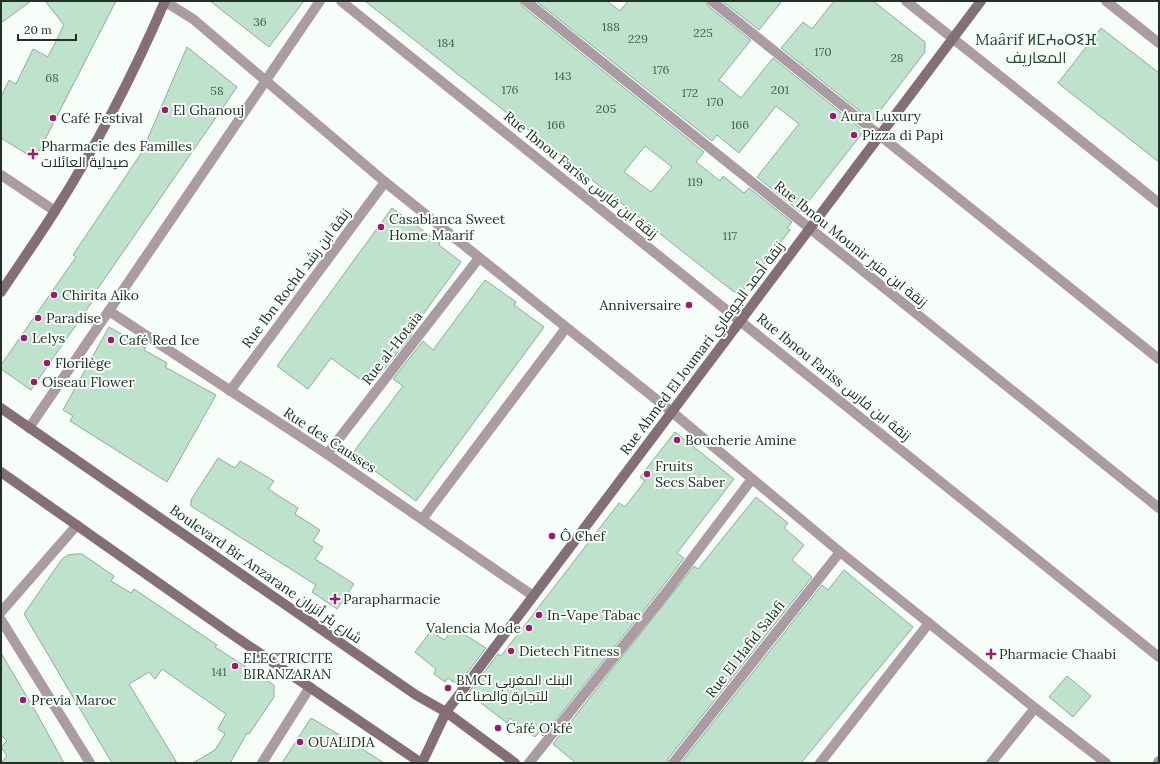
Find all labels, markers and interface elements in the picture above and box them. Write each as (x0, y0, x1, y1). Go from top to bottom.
house number: 36 (253, 14, 267, 29)
scale bar (18, 16, 76, 42)
house number: 188 (602, 19, 620, 34)
text: 20 m (24, 22, 52, 37)
house number: 225 (693, 25, 713, 40)
district label: Maârif ⵍⵎⵄⴰⵔⵉⴼ المعاريف (975, 29, 1097, 67)
house number: 229 (628, 31, 648, 46)
house number: 184 (437, 35, 455, 50)
house number: 170 (814, 44, 832, 59)
house number: 28 (890, 50, 904, 65)
house number: 176 (653, 62, 669, 77)
house number: 143 (554, 68, 572, 83)
house number: 68 (45, 70, 59, 85)
house number: 176 (502, 82, 518, 97)
house number: 201 (771, 82, 789, 97)
house number: 58 (210, 83, 224, 98)
house number: 172 (682, 85, 698, 100)
house number: 170 (706, 94, 724, 109)
place label: El Ghanouj (173, 101, 244, 119)
house number: 205 (596, 101, 616, 116)
marker: El Ghanouj (160, 105, 170, 115)
street label: Rue Ibnou Fariss زنقة ابن فارس (500, 107, 662, 243)
place label: Aura Luxury (840, 107, 922, 125)
place label: Café Festival (61, 109, 143, 127)
marker: Aura Luxury (828, 111, 838, 121)
marker: Café Festival (48, 113, 58, 123)
house number: 166 (547, 117, 565, 132)
house number: 166 (731, 117, 749, 132)
place label: Pizza di Papi (862, 126, 944, 144)
marker: Pizza di Papi (849, 130, 859, 140)
place label: Pharmacie des Familles صيدلية العائلات (41, 137, 192, 171)
marker: Pharmacie des Familles صيدلية العائلات (28, 149, 38, 159)
house number: 119 (687, 174, 703, 189)
street label: Rue Ibnou Mounir زنقة ابن منير (771, 177, 931, 311)
street label: Rue Ibn Rochd زنقة ابن رشد (238, 205, 354, 351)
place label: Casablanca Sweet Home Maarif (389, 210, 506, 244)
marker: Casablanca Sweet Home Maarif (376, 222, 386, 232)
house number: 117 (723, 228, 738, 243)
street label: Rue Ahmed El Joumari زنقة أحمد الجوماري (616, 238, 791, 460)
place label: Chirita Aiko (62, 286, 139, 304)
marker: Chirita Aiko (49, 290, 59, 300)
place label: Anniversaire (598, 296, 681, 314)
marker: Anniversaire (684, 300, 694, 310)
street label: Rue al-Hotaia (358, 308, 426, 388)
place label: Paradise (46, 309, 102, 327)
street label: Rue Ibnou Fariss زنقة ابن فارس (753, 309, 915, 445)
marker: Paradise (33, 313, 43, 323)
place label: Lelys (32, 329, 65, 347)
place label: Café Red Ice (119, 331, 200, 349)
marker: Lelys (19, 333, 29, 343)
marker: Café Red Ice (106, 335, 116, 345)
place label: Florilège (55, 354, 112, 372)
marker: Florilège (42, 358, 52, 368)
place label: Oiseau Flower (42, 373, 135, 391)
marker: Oiseau Flower (29, 377, 39, 387)
street label: Rue des Causses (280, 403, 380, 477)
place label: Boucherie Amine (685, 431, 797, 449)
marker: Boucherie Amine (672, 435, 682, 445)
place label: Fruits Secs Saber (655, 457, 725, 491)
marker: Fruits Secs Saber (642, 469, 652, 479)
street label: Boulevard Bir Anzarane شارع بئر أنزران (166, 500, 366, 648)
place label: Ô Chef (560, 527, 607, 545)
marker: Ô Chef (547, 531, 557, 541)
place label: Parapharmacie (343, 590, 441, 608)
marker: Parapharmacie (330, 594, 340, 604)
street label: Rue El Hafid Salafi (701, 597, 789, 701)
place label: In-Vape Tabac (547, 606, 641, 624)
marker: In-Vape Tabac (534, 610, 544, 620)
place label: Valencia Mode (425, 619, 521, 637)
marker: Valencia Mode (524, 623, 534, 633)
place label: Dietech Fitness (519, 642, 620, 660)
place label: Pharmacie Chaabi (999, 645, 1116, 663)
marker: Dietech Fitness (506, 646, 516, 656)
place label: ELECTRICITE BIRANZARAN (243, 649, 333, 683)
marker: Pharmacie Chaabi (986, 649, 996, 659)
marker: ELECTRICITE BIRANZARAN (230, 661, 240, 671)
house number: 141 (211, 664, 227, 679)
place label: BMCI البنك المغربي للتجارة والصناعة (456, 671, 573, 705)
marker: BMCI البنك المغربي للتجارة والصناعة (443, 683, 453, 693)
place label: Previa Maroc (31, 691, 117, 709)
marker: Previa Maroc (18, 695, 28, 705)
place label: Café O'kfé (506, 719, 573, 737)
marker: Café O'kfé (493, 723, 503, 733)
place label: OUALIDIA (308, 733, 375, 751)
marker: OUALIDIA (295, 737, 305, 747)

